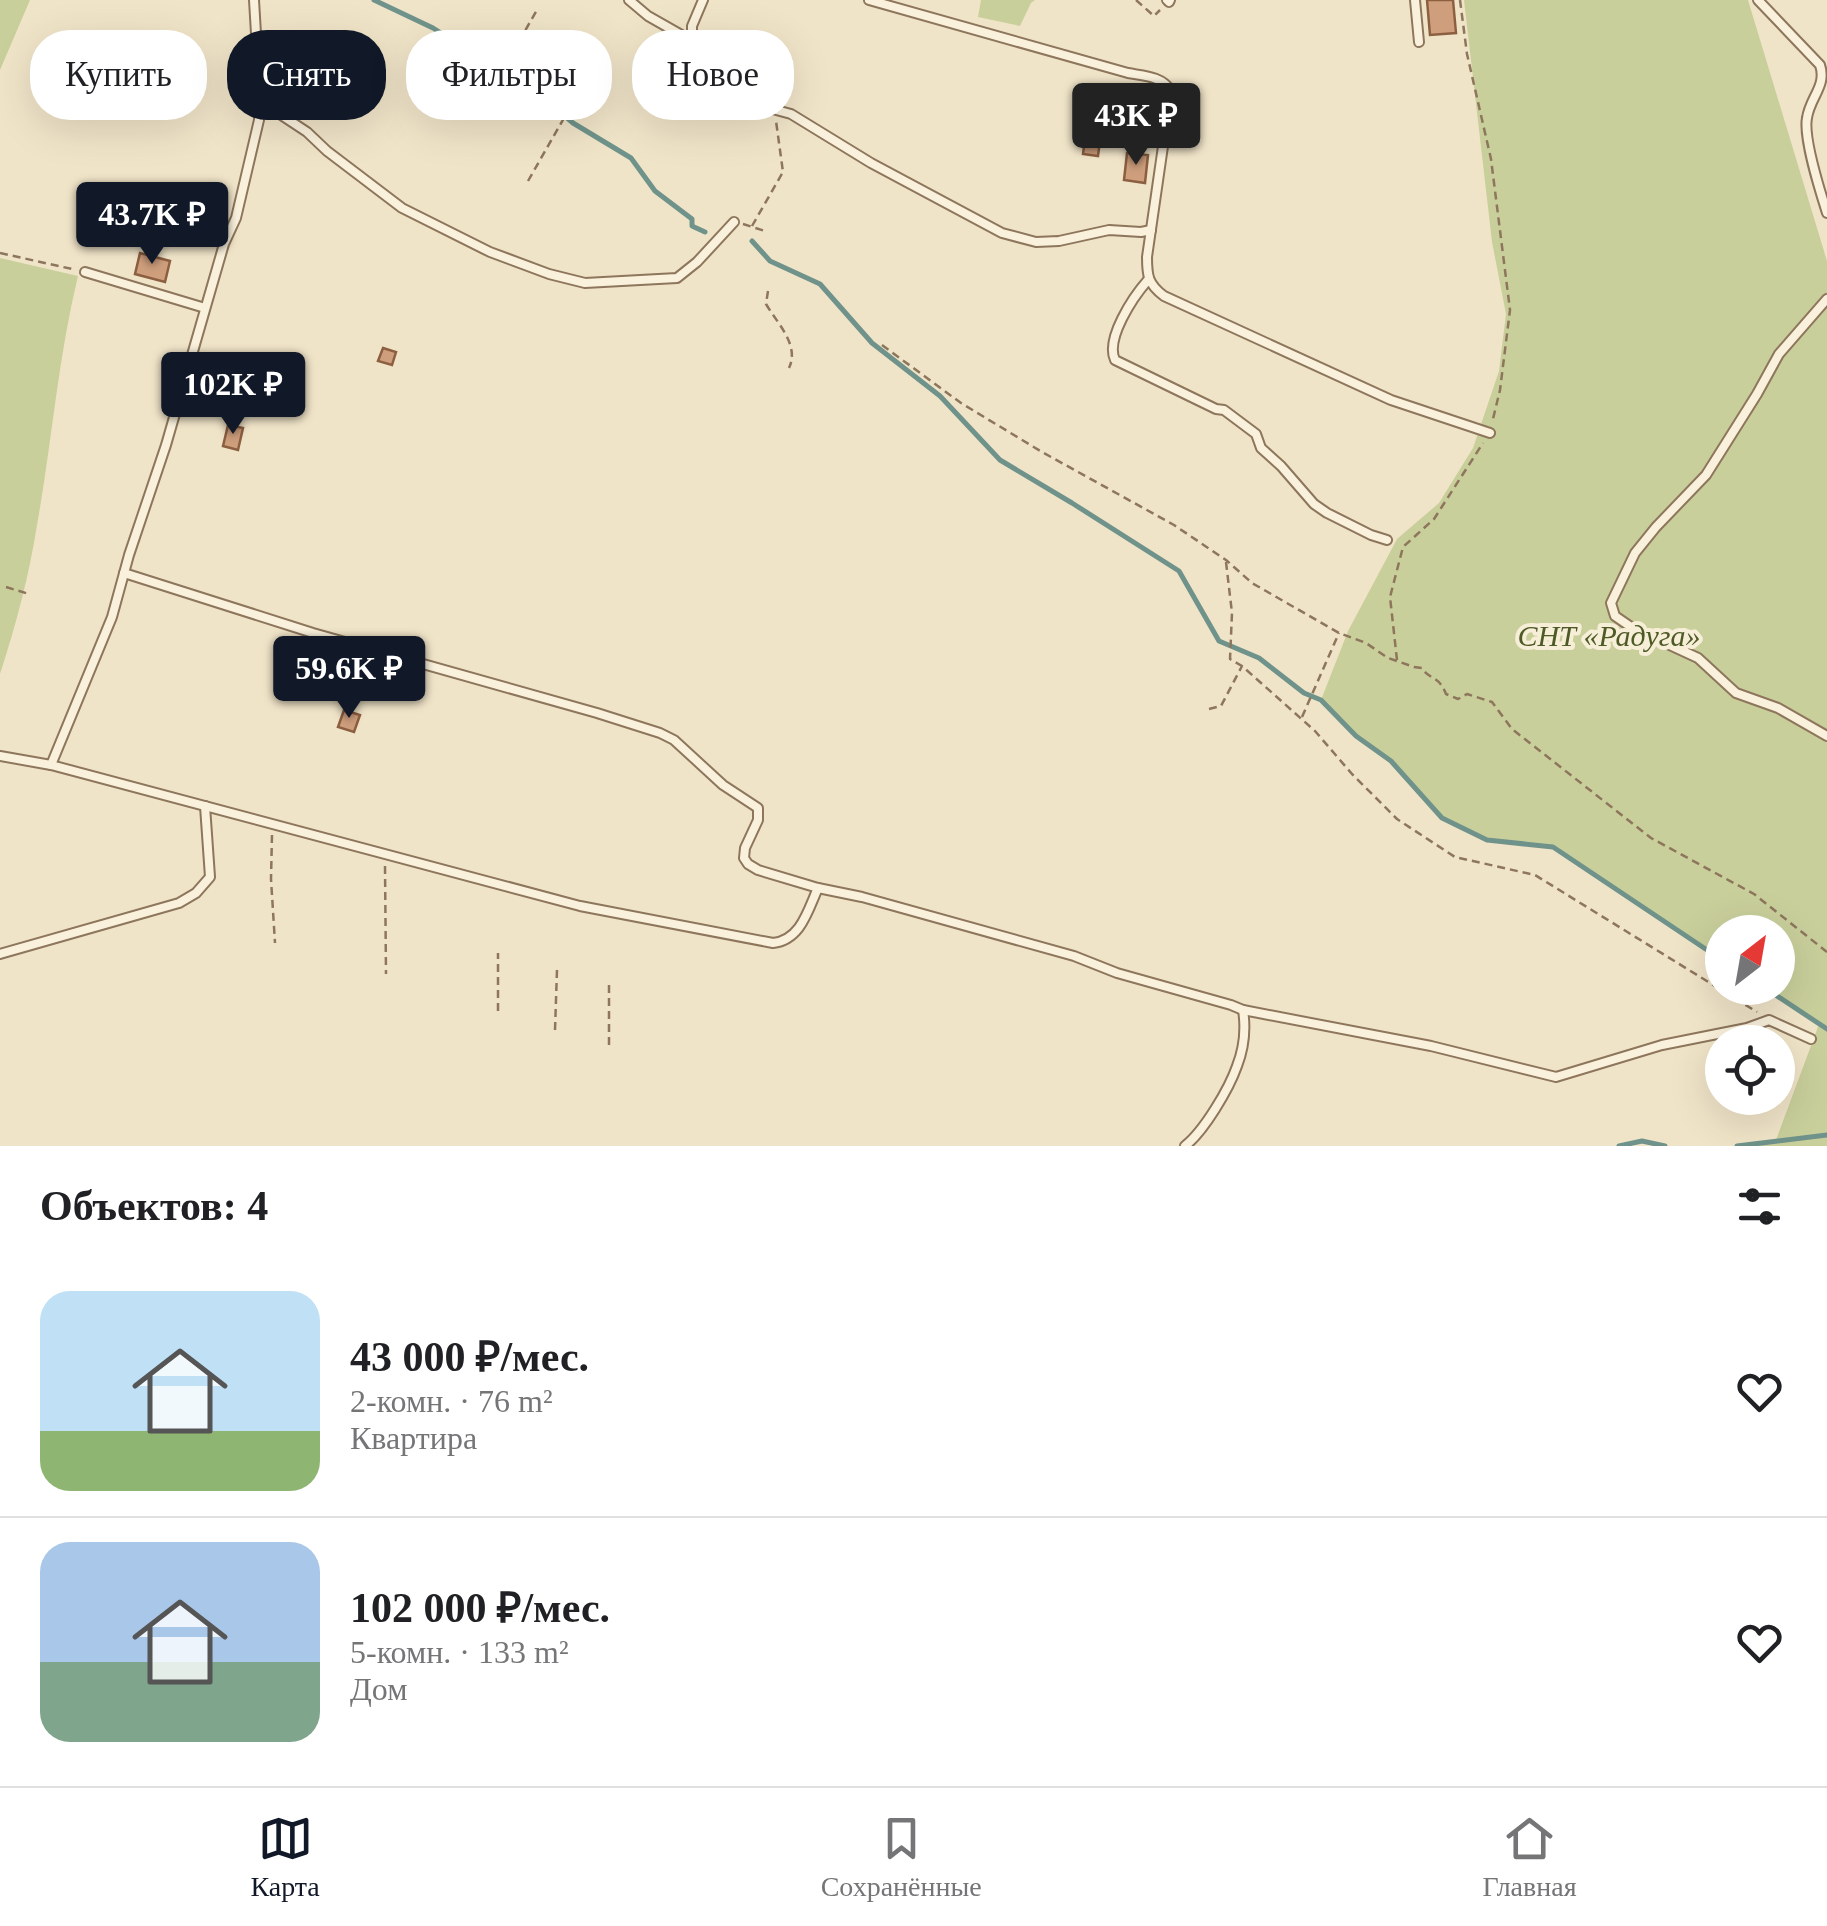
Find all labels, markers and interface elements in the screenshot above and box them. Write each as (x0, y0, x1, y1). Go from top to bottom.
chip: Купить (30, 30, 207, 120)
chip: Снять (227, 30, 386, 120)
chip: Фильтры (406, 30, 612, 120)
chip: Новое (632, 30, 794, 120)
pin: 43K ₽ (1066, 83, 1206, 168)
text: 43K ₽ (1094, 97, 1178, 133)
pin: 43.7K ₽ (60, 182, 244, 267)
text: 43.7K ₽ (98, 196, 206, 232)
pin: 102K ₽ (152, 352, 314, 437)
text: 102K ₽ (183, 366, 283, 402)
park label: СНТ «Радуга» (1518, 619, 1700, 652)
pin: 59.6K ₽ (257, 636, 441, 721)
text: 59.6K ₽ (295, 650, 403, 686)
north arrow (1705, 915, 1795, 1005)
map controls (1705, 915, 1795, 1115)
button: locate (1705, 1025, 1795, 1115)
icon: filters (1732, 1179, 1787, 1234)
text: Объектов: 4 (40, 1183, 268, 1229)
icon: home (120, 1331, 240, 1451)
text: 43 000 ₽/мес. (350, 1334, 589, 1380)
icon: heart (1732, 1364, 1787, 1419)
text: 2-комн. · 76 m² (350, 1383, 552, 1419)
text: Квартира (350, 1420, 477, 1456)
icon: home (120, 1582, 240, 1702)
text: 102 000 ₽/мес. (350, 1585, 610, 1631)
icon: heart (1732, 1615, 1787, 1670)
text: 5-комн. · 133 m² (350, 1634, 568, 1670)
text: Дом (350, 1671, 407, 1707)
tab: Карта (250, 1811, 320, 1903)
tab: Сохранённые (821, 1811, 982, 1903)
tab: Главная (1483, 1811, 1577, 1903)

